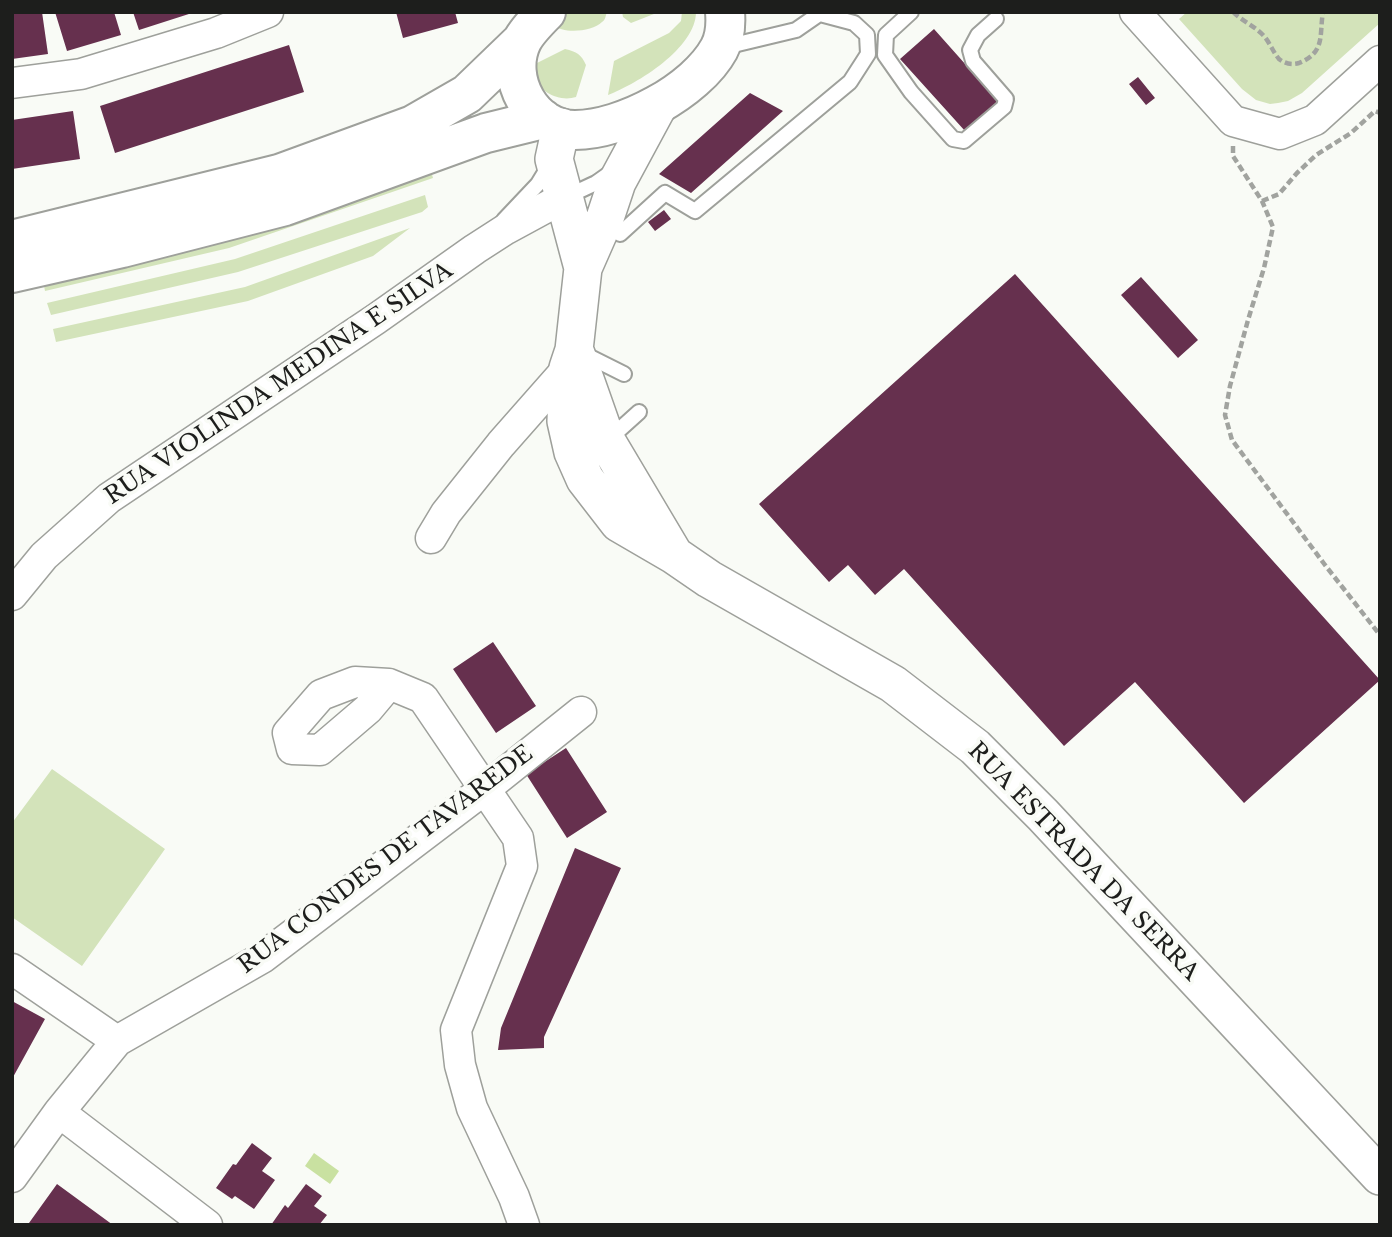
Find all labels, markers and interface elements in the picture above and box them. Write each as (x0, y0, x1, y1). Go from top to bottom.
street label: RUA VIOLINDA MEDINA E SILVA (100, 257, 458, 511)
street label: RUA ESTRADA DA SERRA (962, 737, 1204, 987)
street label: RUA CONDES DE TAVAREDE (233, 740, 539, 980)

